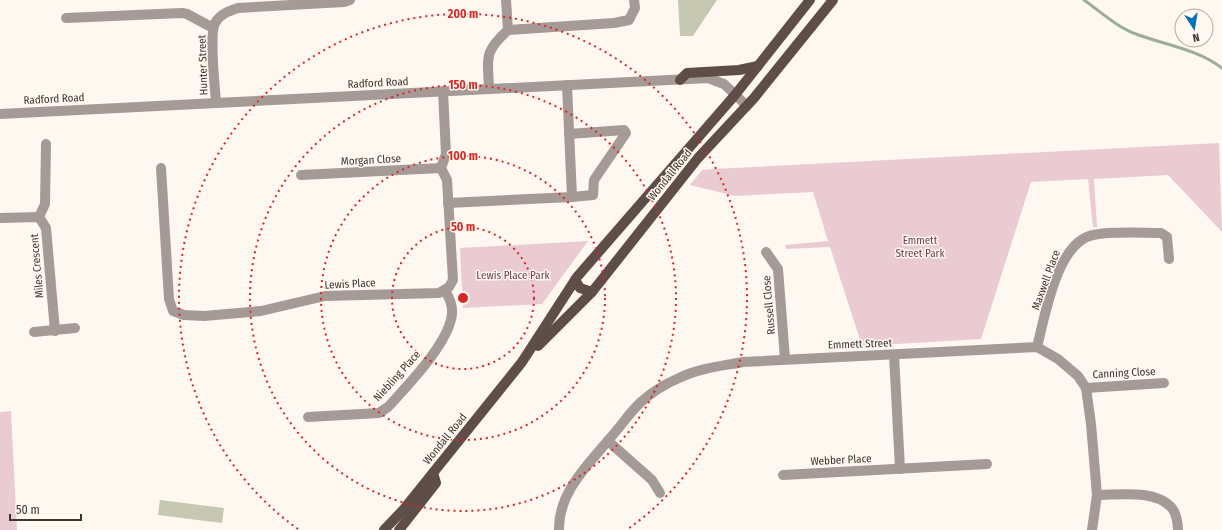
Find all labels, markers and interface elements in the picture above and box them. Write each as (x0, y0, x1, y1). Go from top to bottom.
text: 200 m (447, 7, 478, 21)
north arrow (1174, 8, 1214, 48)
text: N (1191, 30, 1201, 44)
street label: Hunter Street (195, 34, 211, 95)
street label: Radford Road (347, 75, 409, 91)
text: 150 m (448, 78, 478, 92)
street label: Radford Road (23, 91, 85, 107)
street label: Wondall Road (645, 147, 695, 203)
text: 100 m (448, 149, 478, 163)
street label: Morgan Close (341, 152, 401, 168)
text: 50 m (451, 220, 475, 234)
street label: Miles Crescent (28, 233, 46, 299)
park label: Emmett Street Park (895, 234, 945, 260)
street label: Maxwell Place (1029, 248, 1063, 312)
park label: Lewis Place Park (476, 269, 551, 282)
street label: Russell Close (760, 275, 778, 335)
street label: Lewis Place (324, 276, 376, 292)
centre of rings (456, 291, 470, 305)
street label: Emmett Street (828, 336, 893, 352)
street label: Niebling Place (371, 348, 423, 404)
street label: Canning Close (1092, 365, 1156, 381)
street label: Wondall Road (420, 411, 470, 467)
street label: Webber Place (810, 452, 872, 468)
scale bar (10, 496, 81, 522)
text: 50 m (16, 503, 40, 517)

